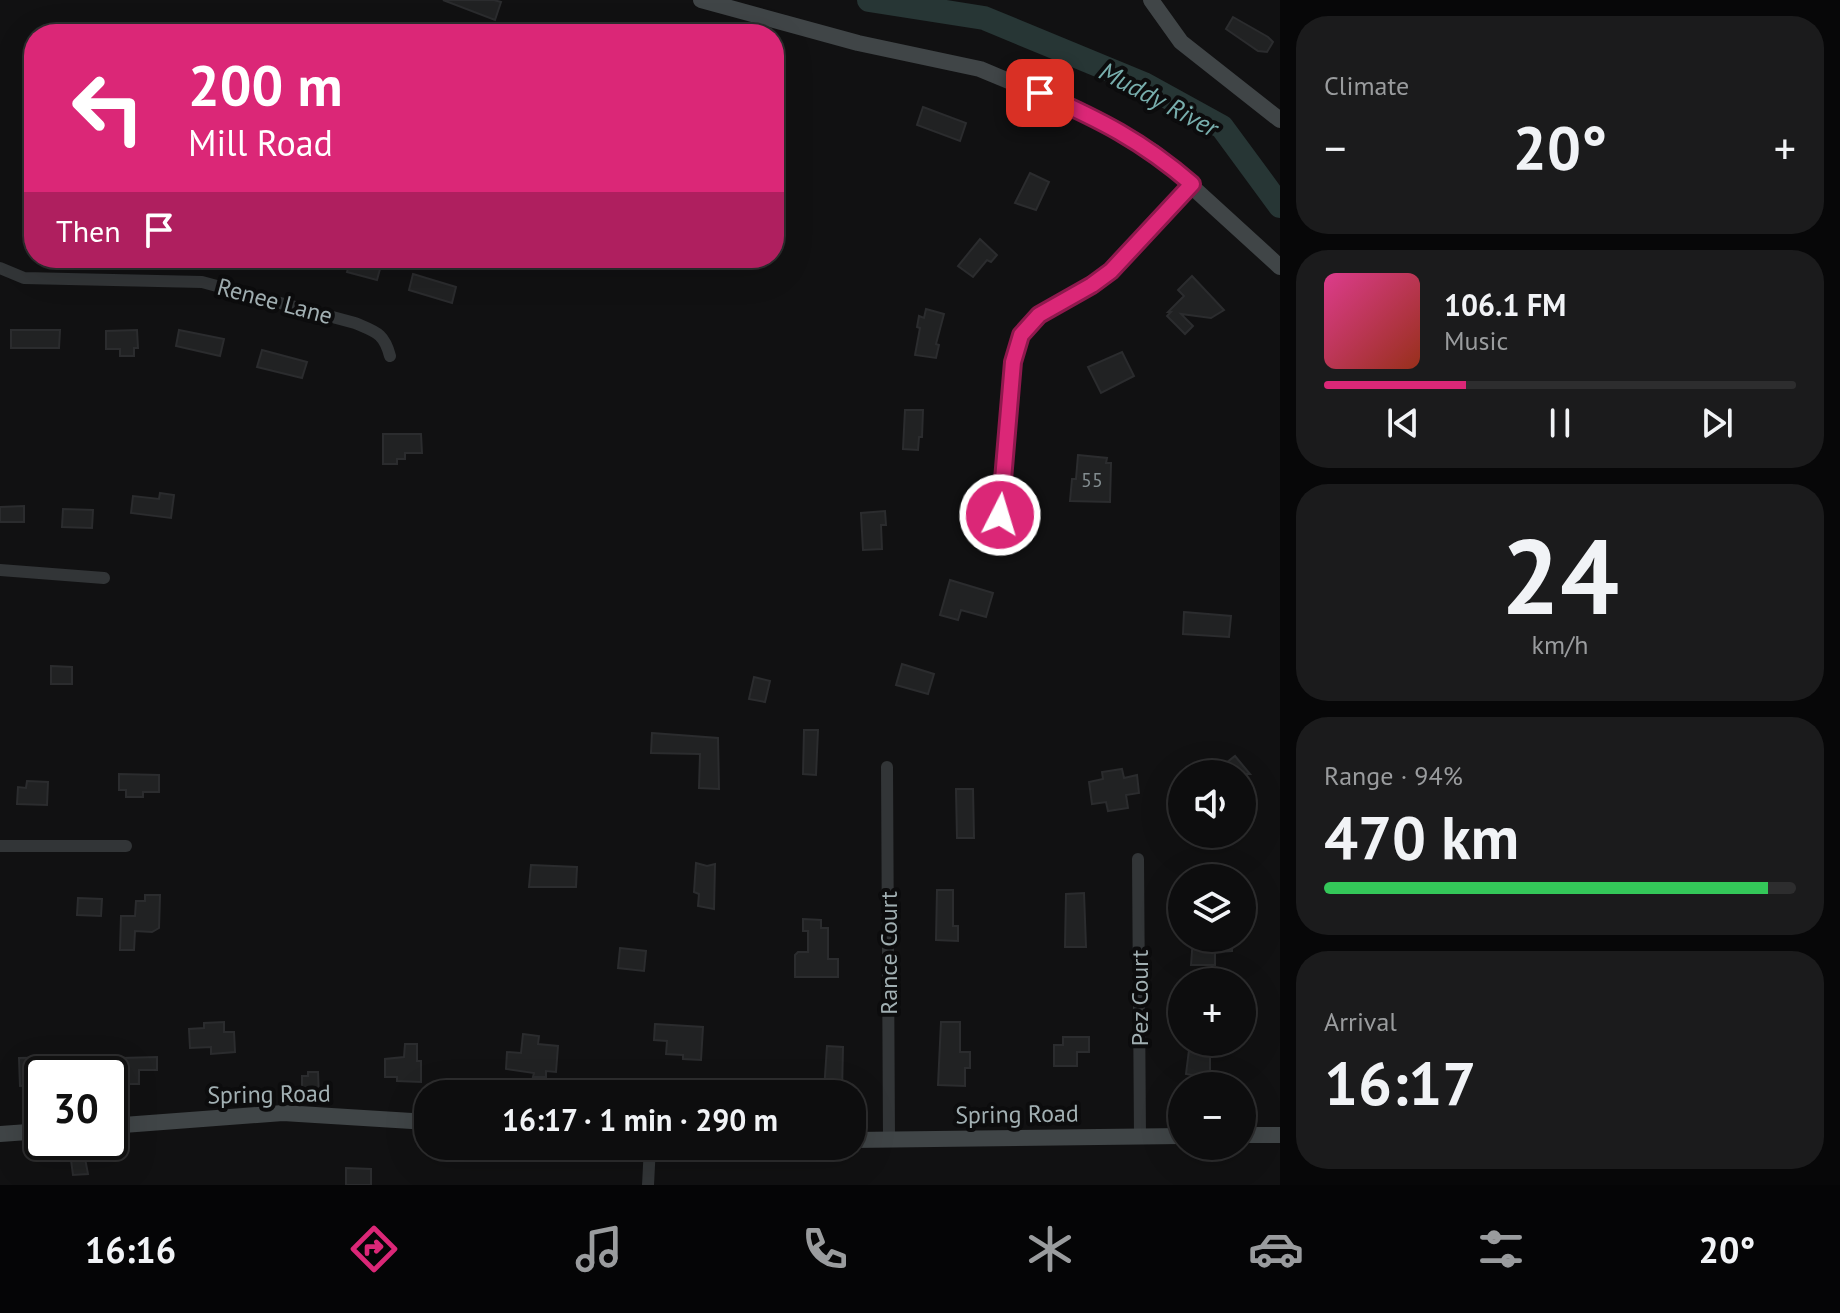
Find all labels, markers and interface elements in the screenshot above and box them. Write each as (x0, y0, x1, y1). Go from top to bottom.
text: 200 m (188, 49, 343, 121)
water label: Muddy River (1094, 54, 1225, 145)
icon: left (56, 56, 160, 160)
pin (1006, 59, 1074, 127)
text: Climate (1324, 69, 1409, 102)
icon: arrive (1018, 71, 1062, 115)
text: 20° (1513, 108, 1607, 186)
text: Mill Road (188, 119, 333, 166)
text: − (1324, 119, 1346, 176)
text: + (1774, 119, 1796, 176)
icon: arrive (137, 208, 181, 252)
text: Then (56, 211, 121, 250)
street label: Renee Lane (214, 271, 336, 331)
text: 106.1 FM (1444, 285, 1566, 324)
text: Music (1444, 324, 1508, 357)
icon: previous (1381, 401, 1425, 445)
icon: pause (1538, 401, 1582, 445)
icon: next (1695, 401, 1739, 445)
house number: 55 (1081, 467, 1103, 493)
position arrow (958, 473, 1042, 557)
text: 24 (1501, 508, 1619, 643)
text: km/h (1532, 628, 1589, 661)
text: Range · 94% (1324, 759, 1463, 792)
map controls (1168, 760, 1256, 1160)
button: sound (1168, 760, 1256, 848)
text: 470 km (1324, 798, 1519, 876)
button: layers (1168, 864, 1256, 952)
street label: Rance Court (873, 891, 904, 1015)
street label: Pez Court (1124, 950, 1155, 1046)
button: + (1168, 968, 1256, 1056)
text: Arrival (1324, 1005, 1397, 1038)
text: 16:17 (1324, 1044, 1476, 1122)
speed limit sign: 30 (24, 1056, 128, 1160)
button: − (1168, 1072, 1256, 1160)
street label: Spring Road (207, 1077, 331, 1111)
street label: Spring Road (955, 1097, 1079, 1131)
text: 16:17 · 1 min · 290 m (502, 1100, 778, 1139)
icon: directions (346, 1221, 402, 1277)
icon: music (571, 1221, 627, 1277)
icon: phone (797, 1221, 853, 1277)
icon: climate (1022, 1221, 1078, 1277)
icon: car (1248, 1221, 1304, 1277)
icon: filters (1473, 1221, 1529, 1277)
text: 16:16 (85, 1226, 176, 1273)
text: 20° (1699, 1226, 1755, 1273)

